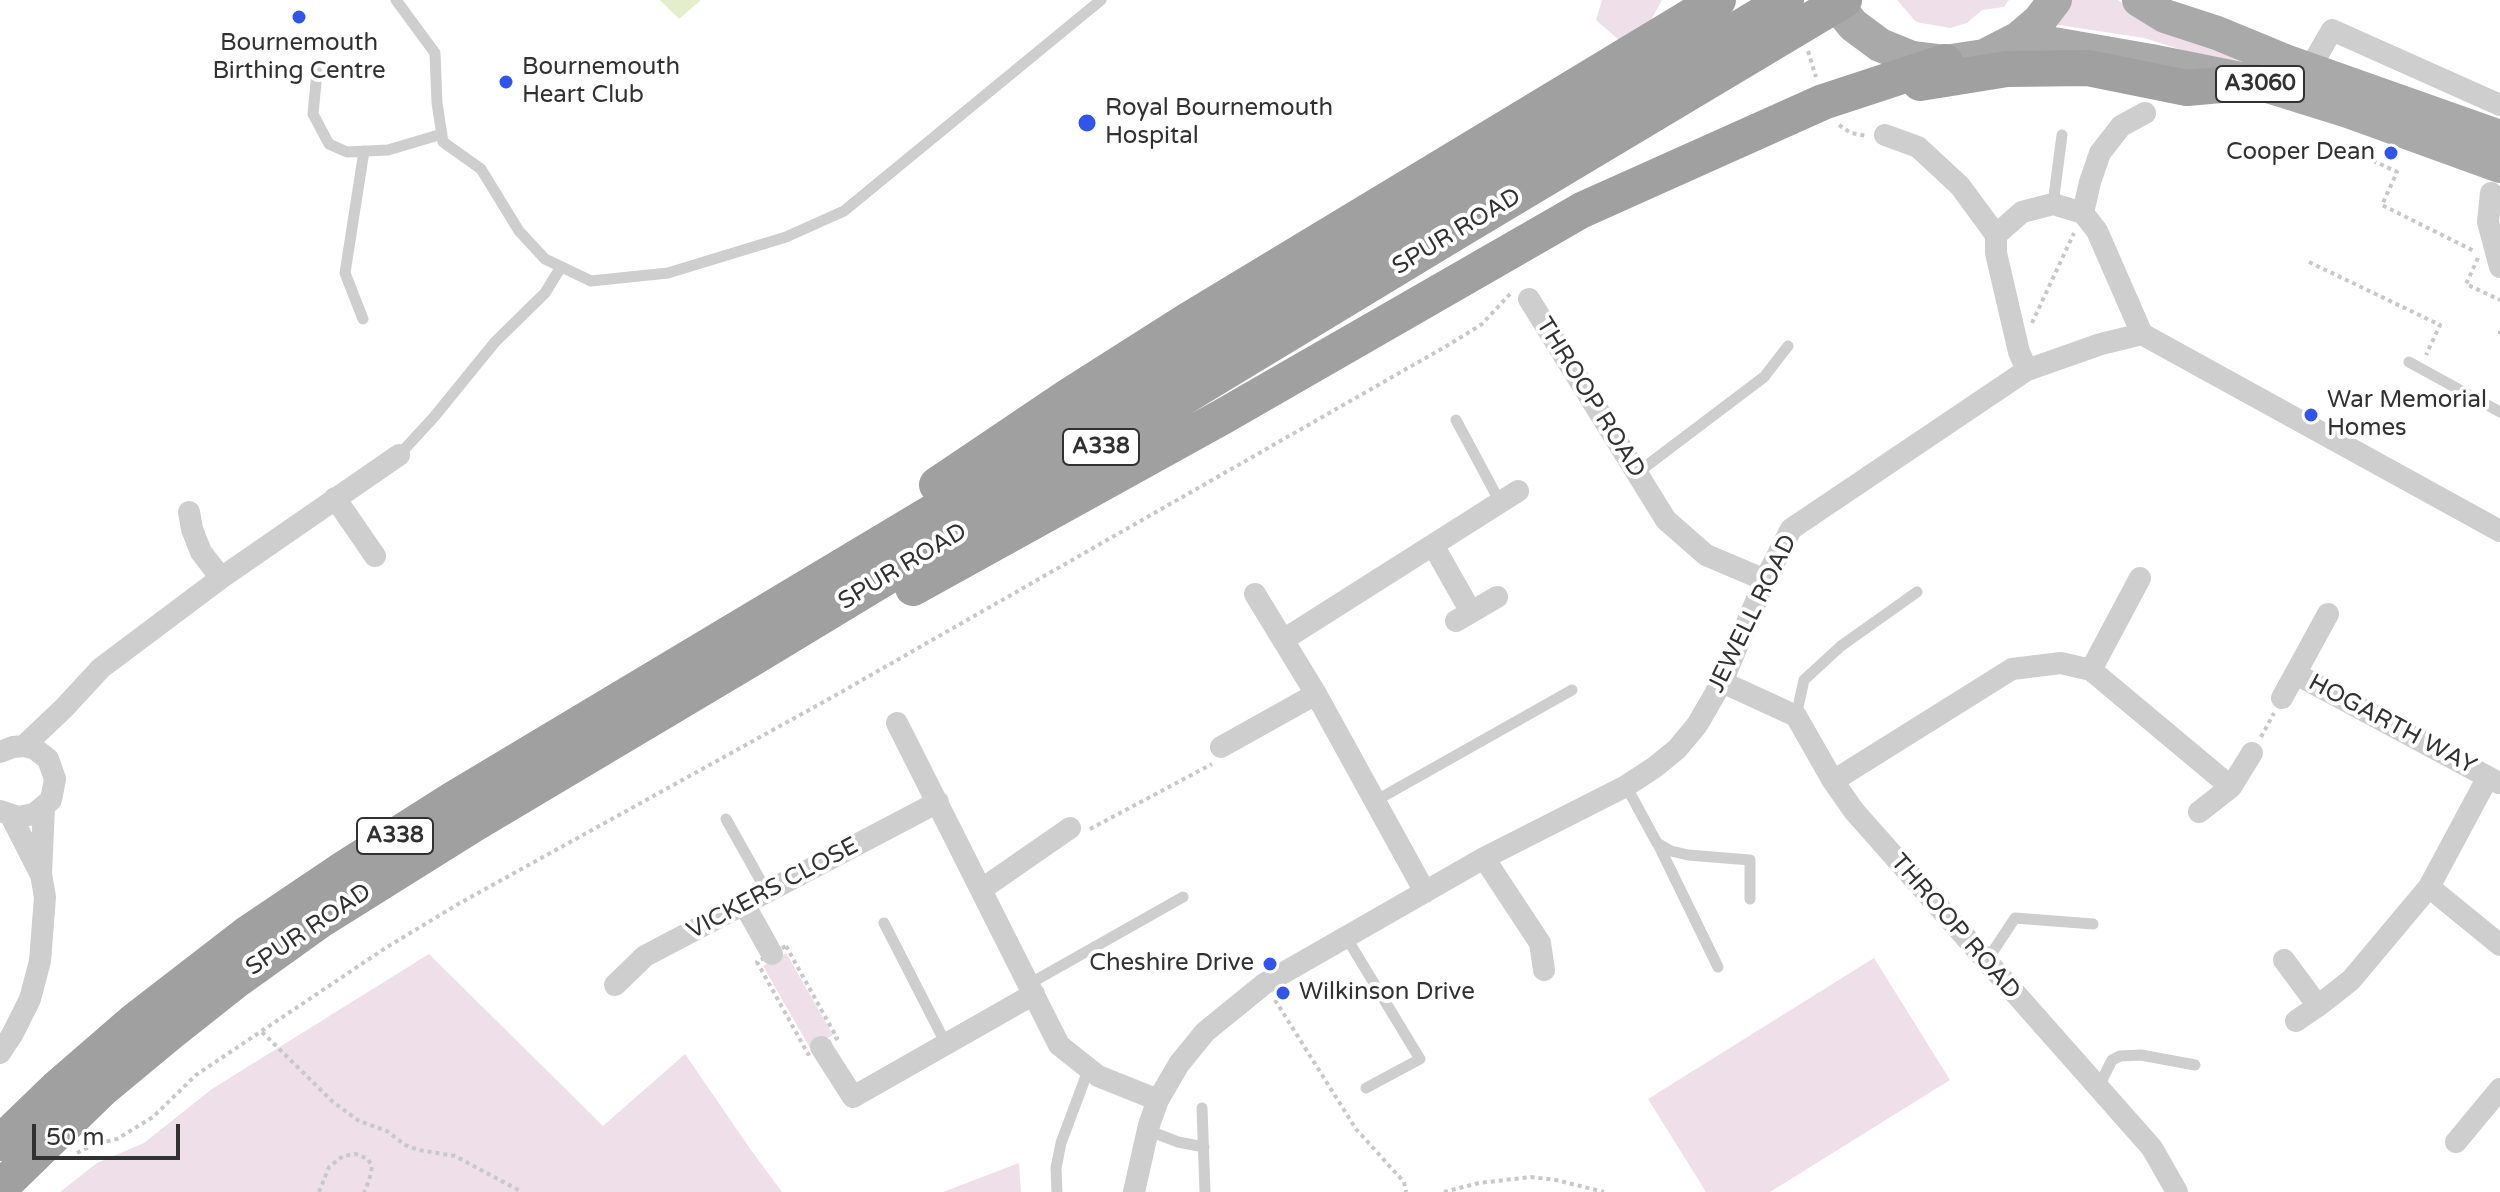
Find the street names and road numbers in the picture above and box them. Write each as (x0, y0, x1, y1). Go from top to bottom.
road number: A3060 (2216, 66, 2304, 102)
street label: SPUR ROAD (1388, 182, 1526, 282)
street label: THROOP ROAD (1529, 313, 1651, 483)
road number: A338 (1063, 429, 1139, 465)
street label: SPUR ROAD (834, 517, 972, 617)
street label: JEWELL ROAD (1702, 530, 1804, 698)
street label: HOGARTH WAY (2303, 669, 2481, 781)
road number: A338 (357, 818, 433, 854)
street label: VICKERS CLOSE (682, 832, 864, 946)
street label: THROOP ROAD (1884, 848, 2026, 1006)
street label: SPUR ROAD (241, 878, 377, 982)

